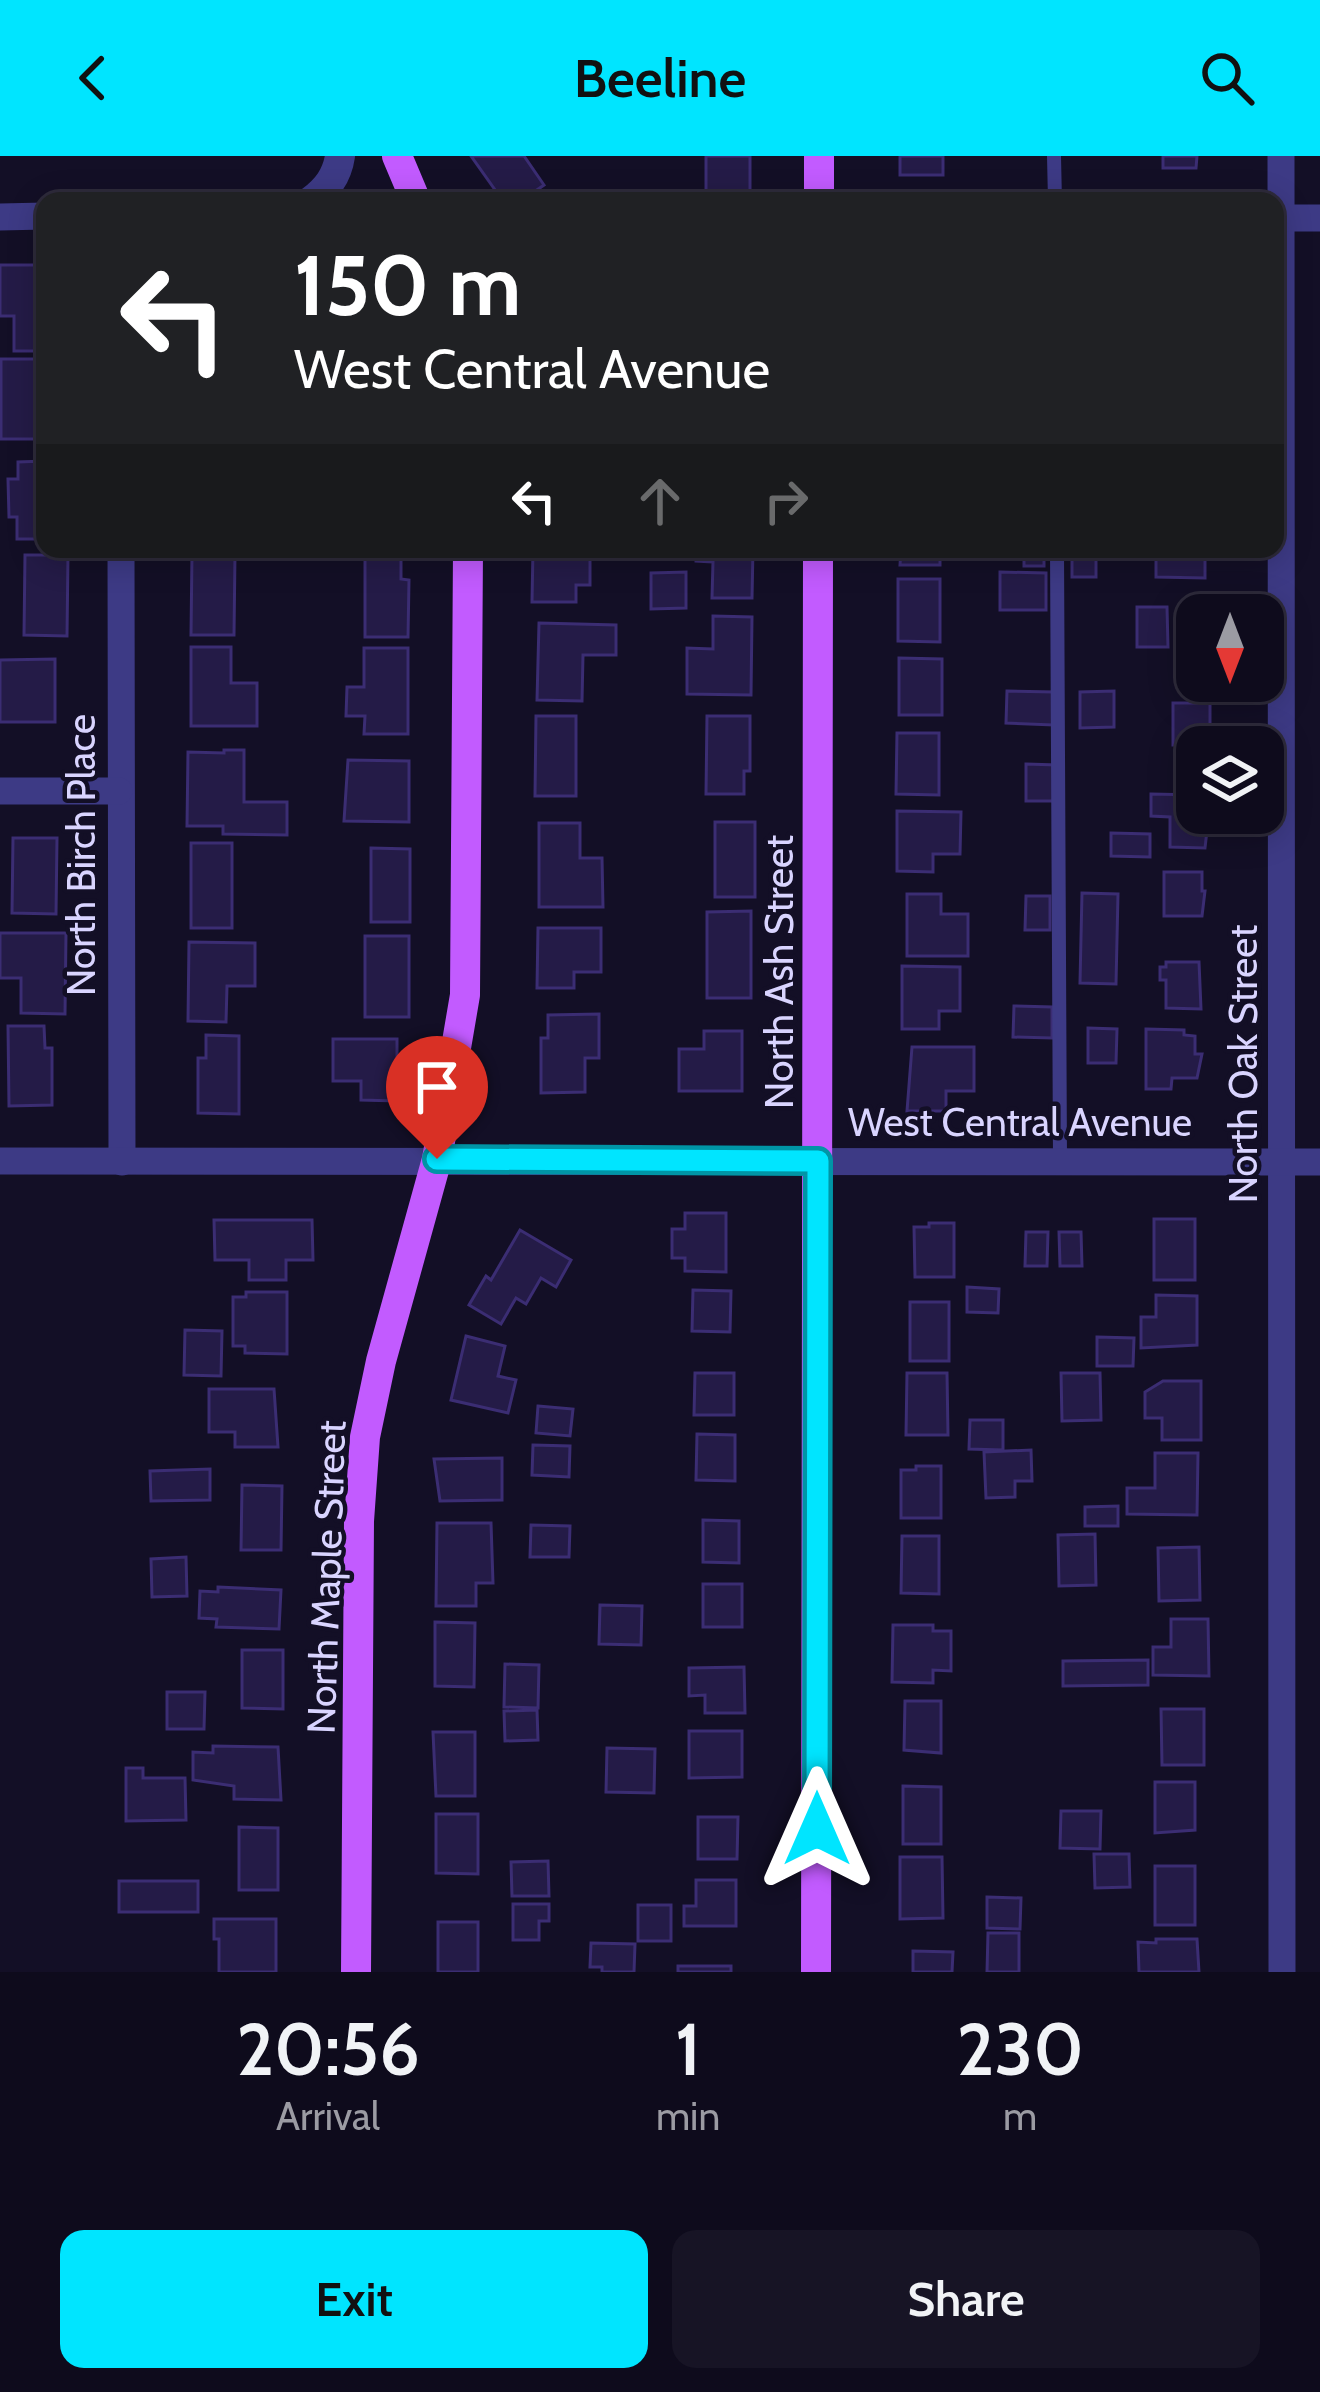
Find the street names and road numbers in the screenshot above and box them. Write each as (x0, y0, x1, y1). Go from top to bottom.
street label: North Birch Place (57, 714, 105, 996)
street label: North Ash Street (755, 835, 803, 1109)
street label: North Oak Street (1219, 925, 1267, 1203)
street label: West Central Avenue (848, 1098, 1192, 1146)
street label: North Maple Street (297, 1419, 355, 1735)

